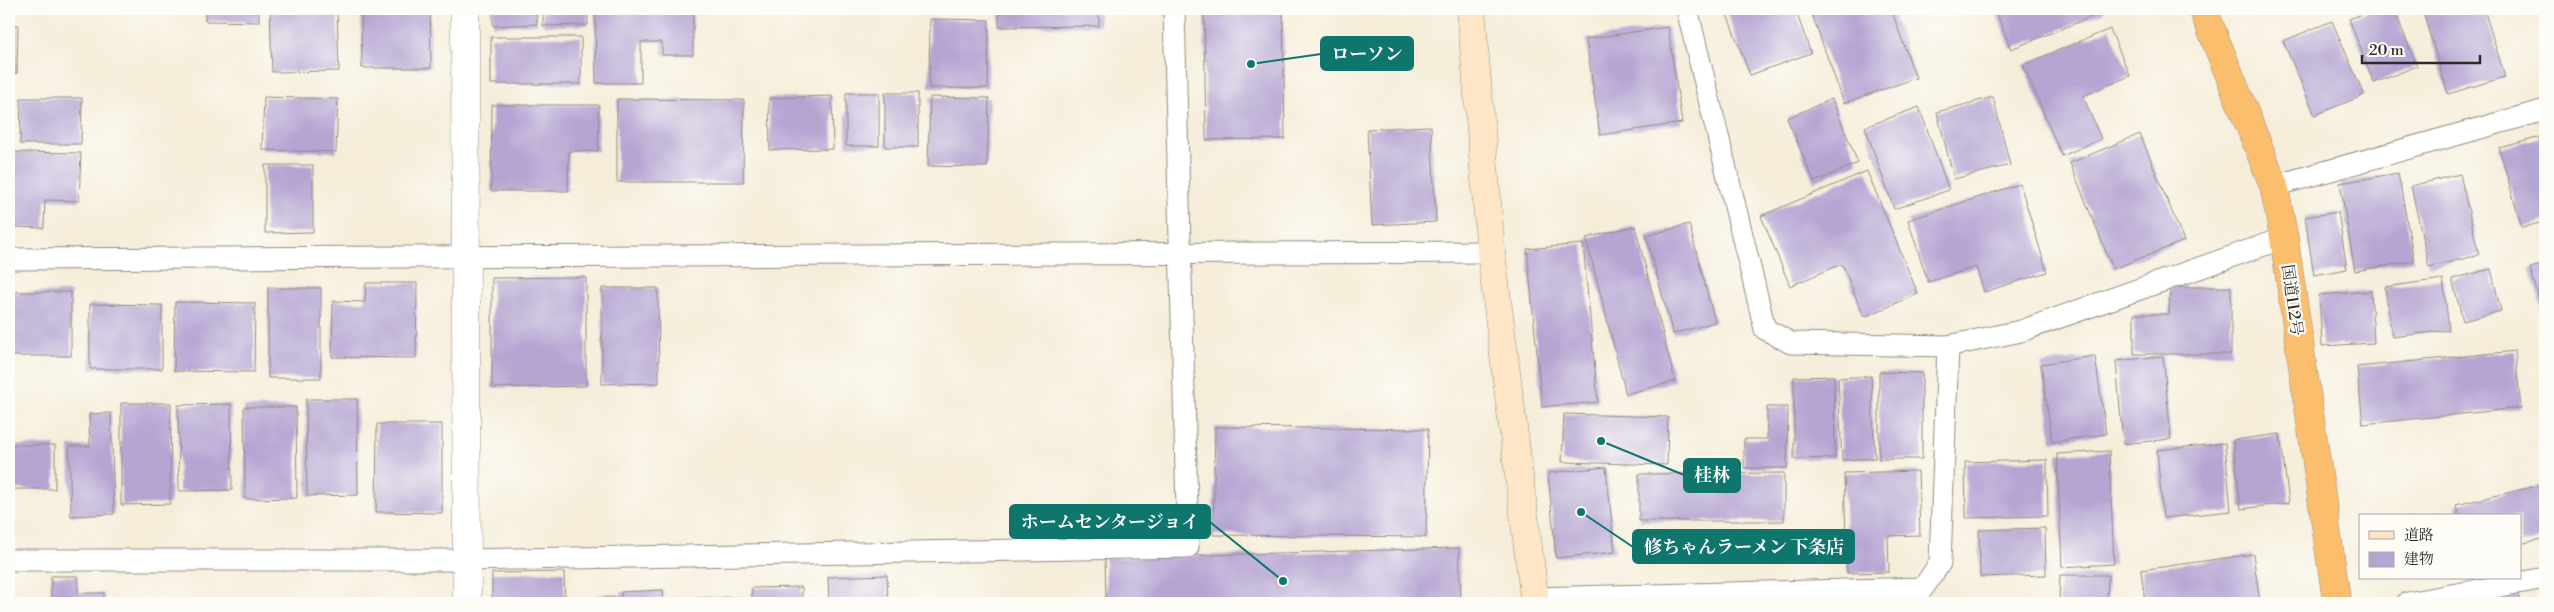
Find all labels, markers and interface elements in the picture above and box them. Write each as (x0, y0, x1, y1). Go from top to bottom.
scale bar (2362, 32, 2479, 64)
callout: ローソン (1321, 37, 1413, 70)
text: 20 m (2369, 41, 2404, 60)
text: ローソン (1331, 43, 1403, 66)
street label: 国道112号 (2277, 263, 2307, 337)
callout: 桂林 (1684, 459, 1740, 492)
text: 桂林 (1694, 464, 1730, 487)
callout: ホームセンタージョイ (1010, 505, 1210, 538)
text: ホームセンタージョイ (1021, 511, 1199, 534)
legend (2359, 514, 2522, 580)
text: 道路 (2404, 526, 2434, 545)
callout: 修ちゃんラーメン 下条店 (1633, 530, 1854, 563)
text: 修ちゃんラーメン 下条店 (1644, 536, 1844, 559)
text: 建物 (2404, 550, 2434, 569)

